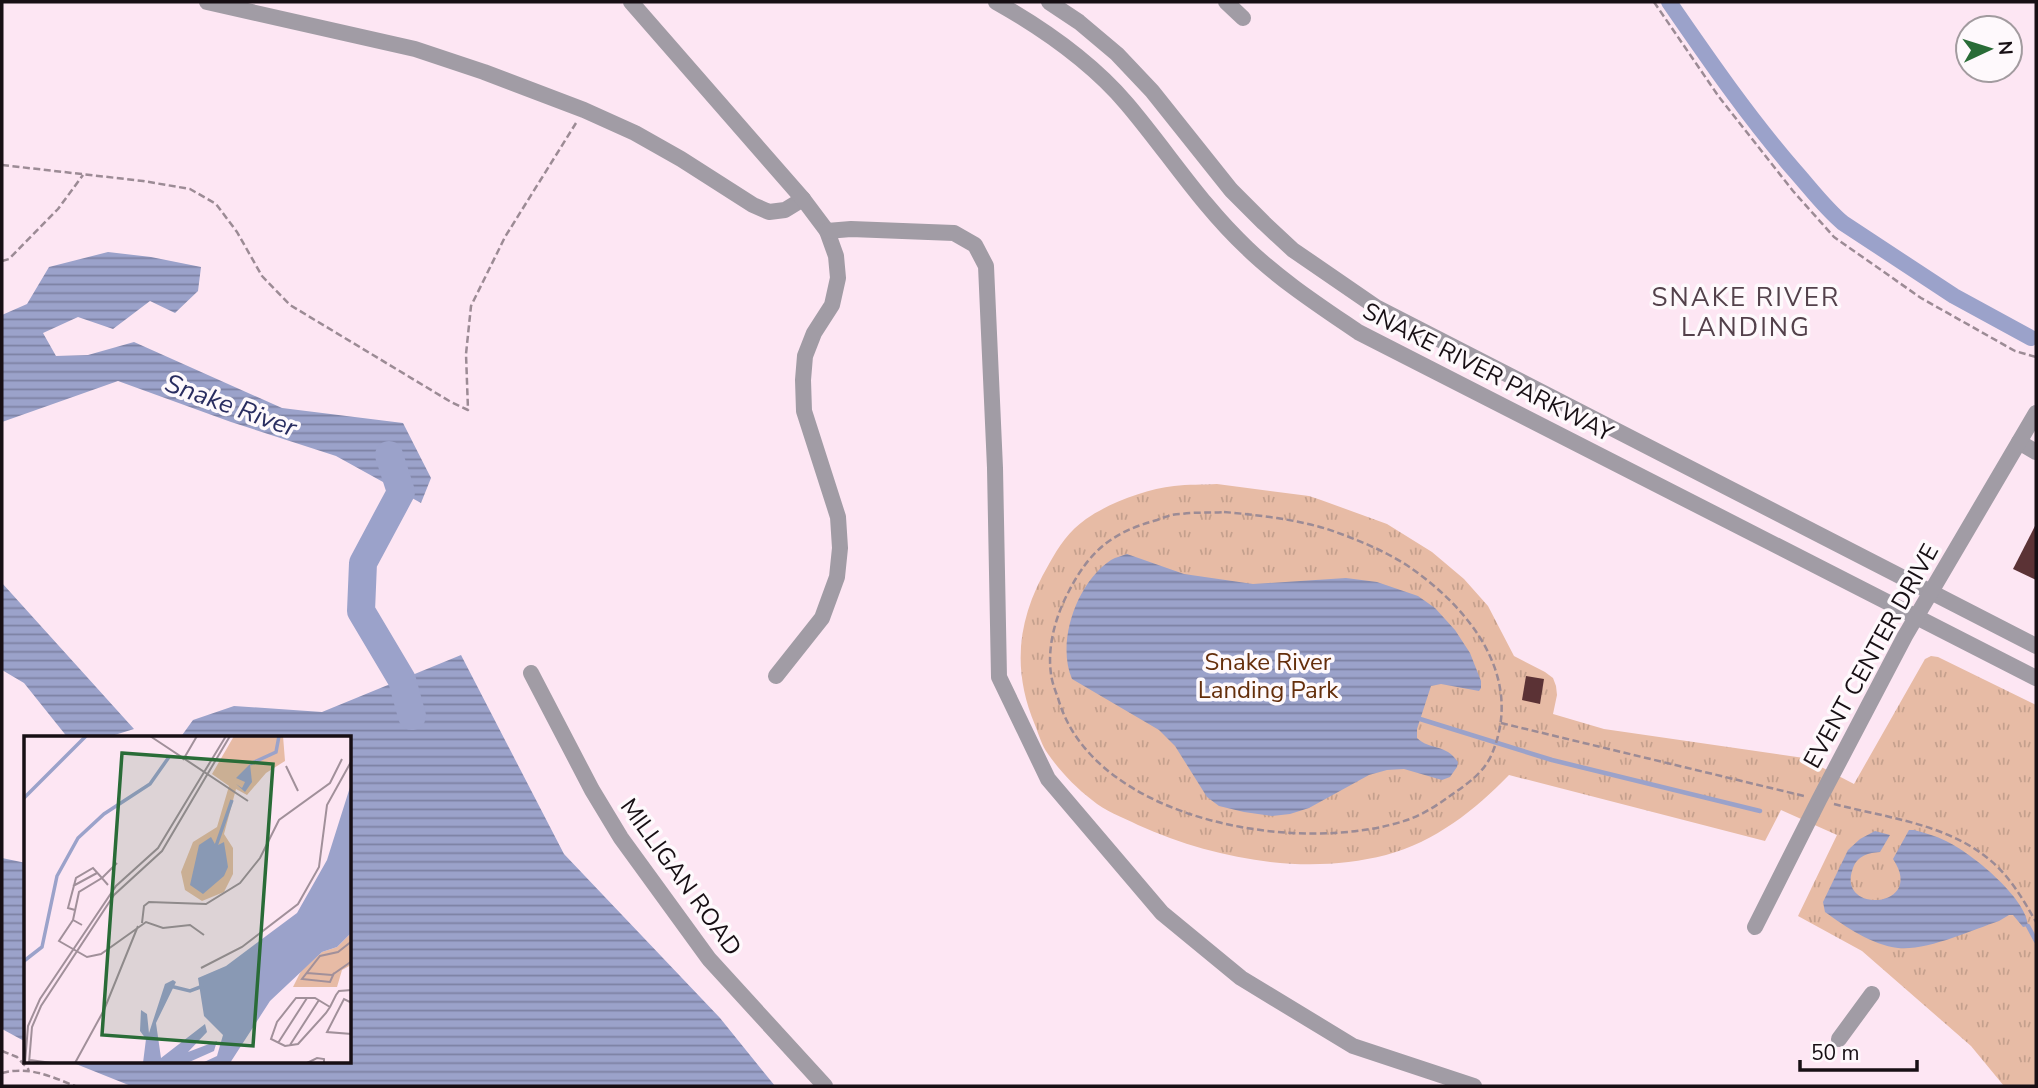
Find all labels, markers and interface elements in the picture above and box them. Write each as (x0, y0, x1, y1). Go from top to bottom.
north arrow (1954, 14, 2024, 84)
text: N (1991, 40, 2018, 56)
district label: SNAKE RIVER LANDING (1652, 280, 1840, 345)
street label: SNAKE RIVER PARKWAY (1357, 295, 1619, 449)
water label: Snake River (160, 366, 302, 446)
street label: EVENT CENTER DRIVE (1796, 538, 1946, 774)
park label: Snake River Landing Park (1198, 646, 1339, 706)
inset map (24, 736, 352, 1064)
street label: MILLIGAN ROAD (613, 792, 749, 962)
scale bar (1800, 1028, 1917, 1072)
text: 50 m (1811, 1039, 1860, 1067)

